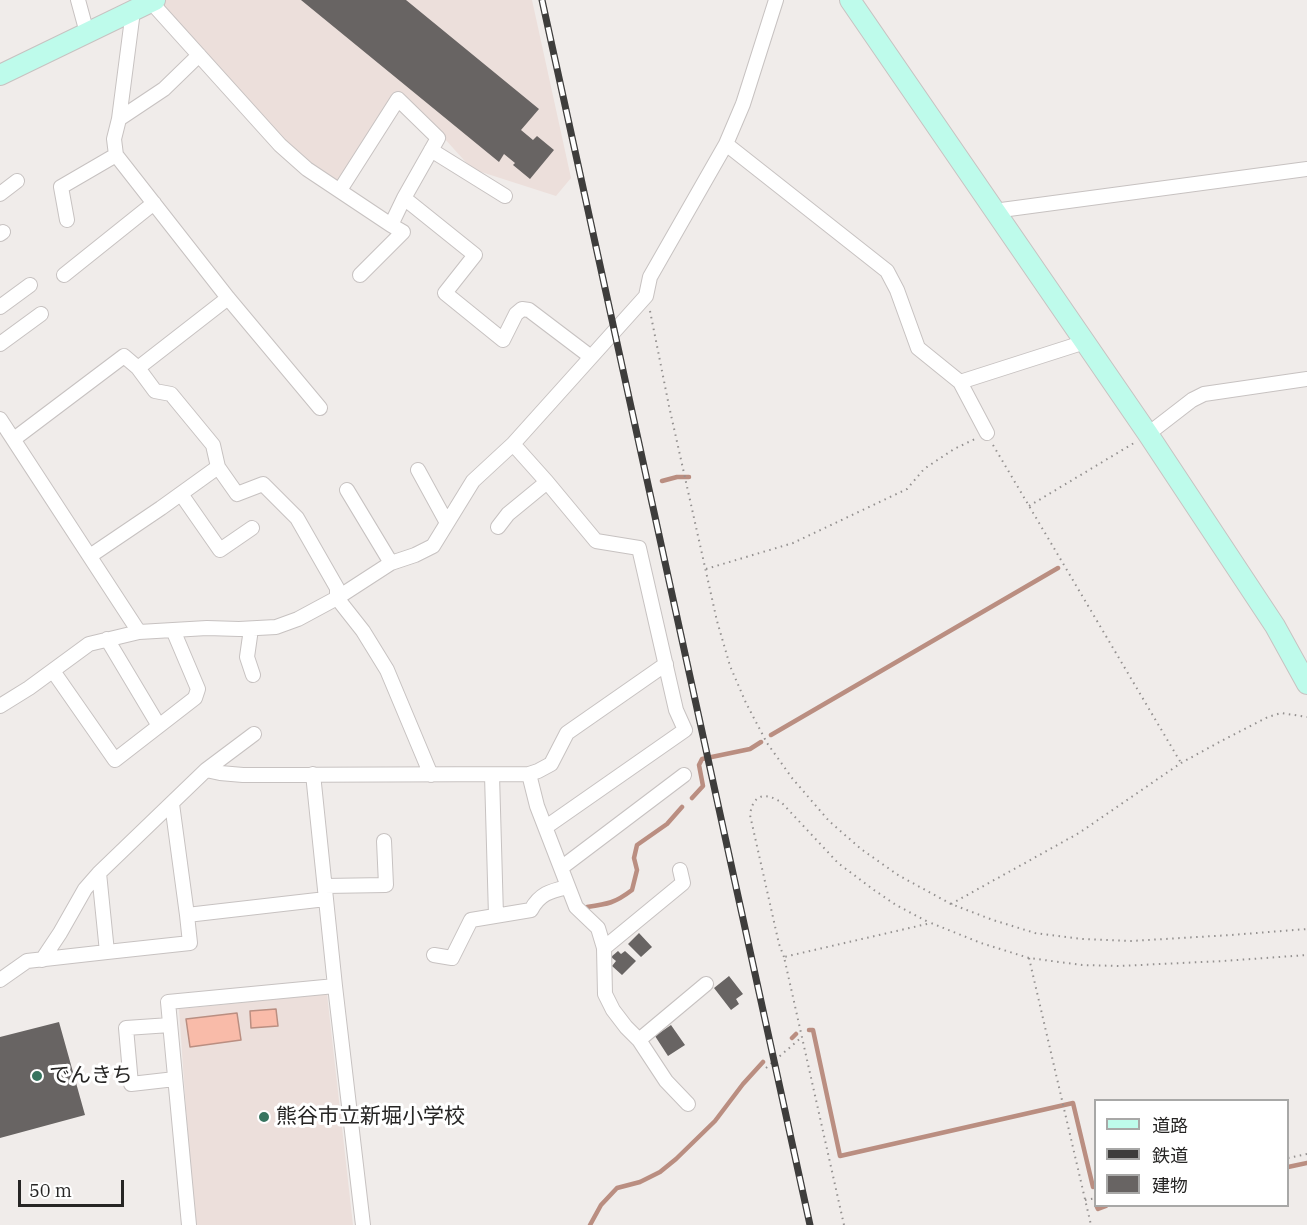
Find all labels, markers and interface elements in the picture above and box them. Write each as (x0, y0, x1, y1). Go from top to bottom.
place label: でんきち (49, 1063, 133, 1089)
marker: でんきち (30, 1069, 44, 1083)
legend (1094, 1099, 1289, 1207)
place label: 熊谷市立新堀小学校 (276, 1104, 465, 1130)
marker: 熊谷市立新堀小学校 (257, 1110, 271, 1124)
text: 道路 (1152, 1114, 1188, 1137)
text: 鉄道 (1152, 1144, 1188, 1167)
scale bar (21, 1168, 128, 1206)
text: 建物 (1152, 1174, 1188, 1197)
text: 50 m (29, 1179, 72, 1202)

